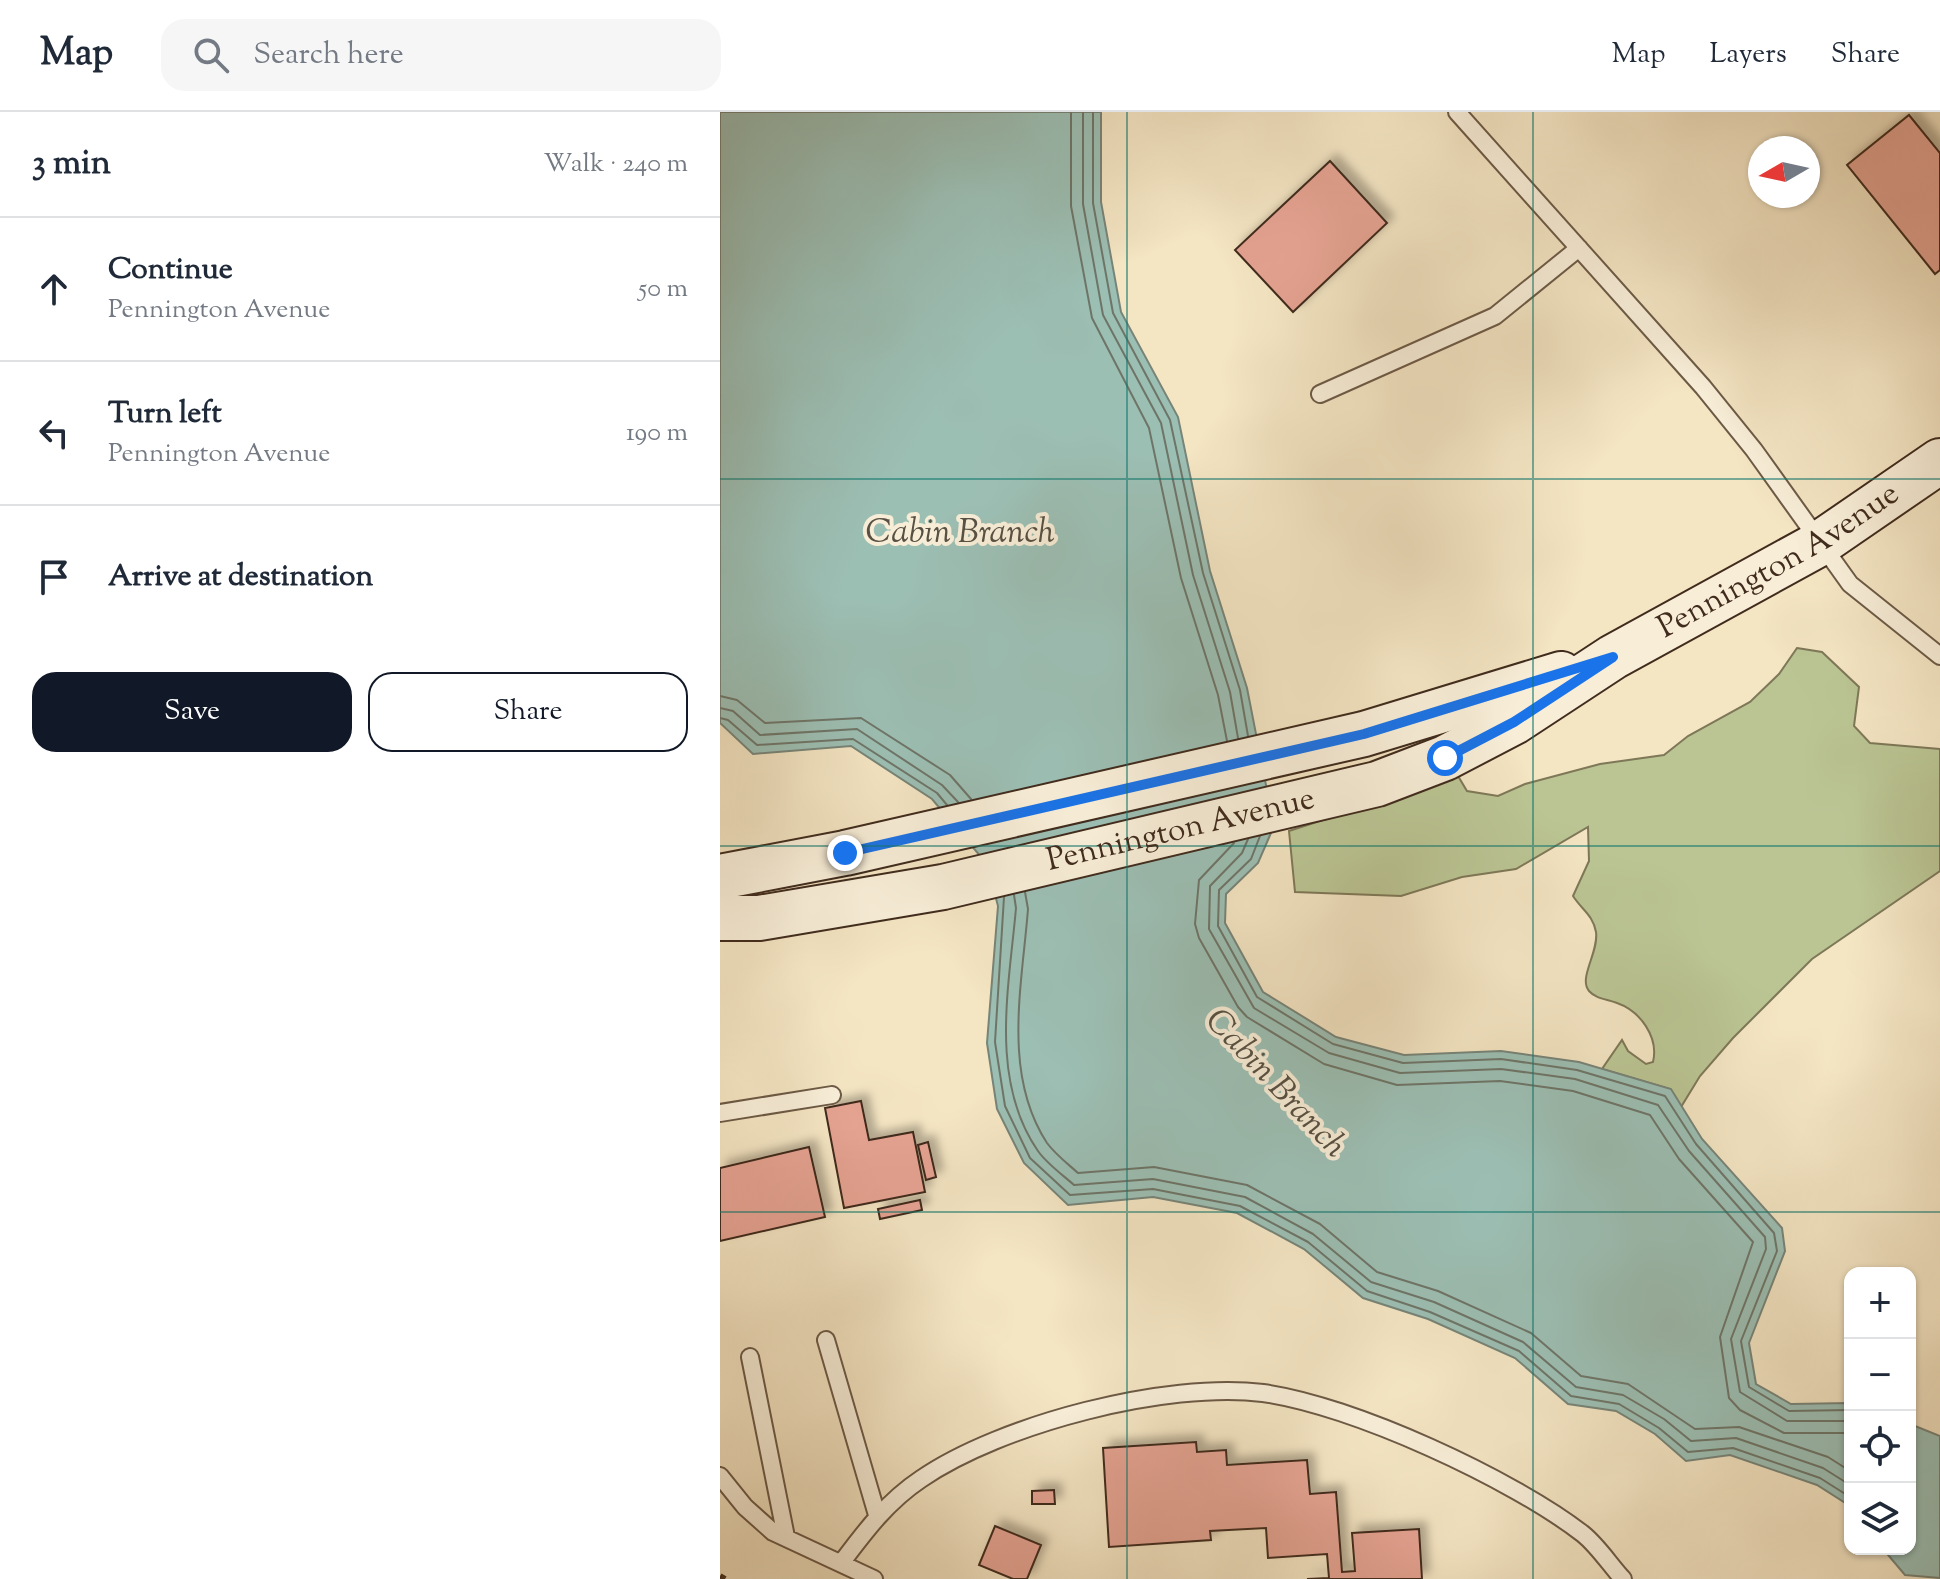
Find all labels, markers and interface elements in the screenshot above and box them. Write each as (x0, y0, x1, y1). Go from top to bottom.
search box (161, 19, 721, 91)
text: Map (40, 28, 113, 82)
icon: search (189, 33, 233, 77)
text: Search here (253, 34, 404, 77)
text: Map (1612, 35, 1665, 75)
text: Layers (1709, 35, 1787, 75)
text: Share (1831, 35, 1900, 75)
north arrow (1748, 136, 1820, 208)
text: 3 min (32, 140, 111, 189)
text: Walk · 240 m (544, 146, 688, 183)
text: Continue (108, 249, 233, 292)
icon: ahead (32, 267, 76, 311)
text: 50 m (638, 271, 688, 308)
text: Pennington Avenue (108, 292, 330, 329)
text: Turn left (108, 393, 222, 436)
icon: left (32, 411, 76, 455)
text: 190 m (626, 415, 688, 452)
text: Pennington Avenue (108, 436, 330, 473)
street label: Pennington Avenue (1650, 472, 1909, 651)
water label: Cabin Branch (865, 509, 1055, 558)
icon: arrive (32, 555, 76, 599)
text: Arrive at destination (108, 556, 373, 599)
button: Save (32, 672, 352, 752)
button: Share (368, 672, 688, 752)
route start (1427, 740, 1463, 776)
street label: Pennington Avenue (1042, 777, 1319, 885)
route end (827, 835, 863, 871)
water label: Cabin Branch (1193, 998, 1358, 1170)
map controls (1844, 1267, 1916, 1555)
button: + (1844, 1267, 1916, 1339)
button: − (1844, 1339, 1916, 1411)
button: locate (1844, 1411, 1916, 1483)
button: layers (1844, 1483, 1916, 1555)

